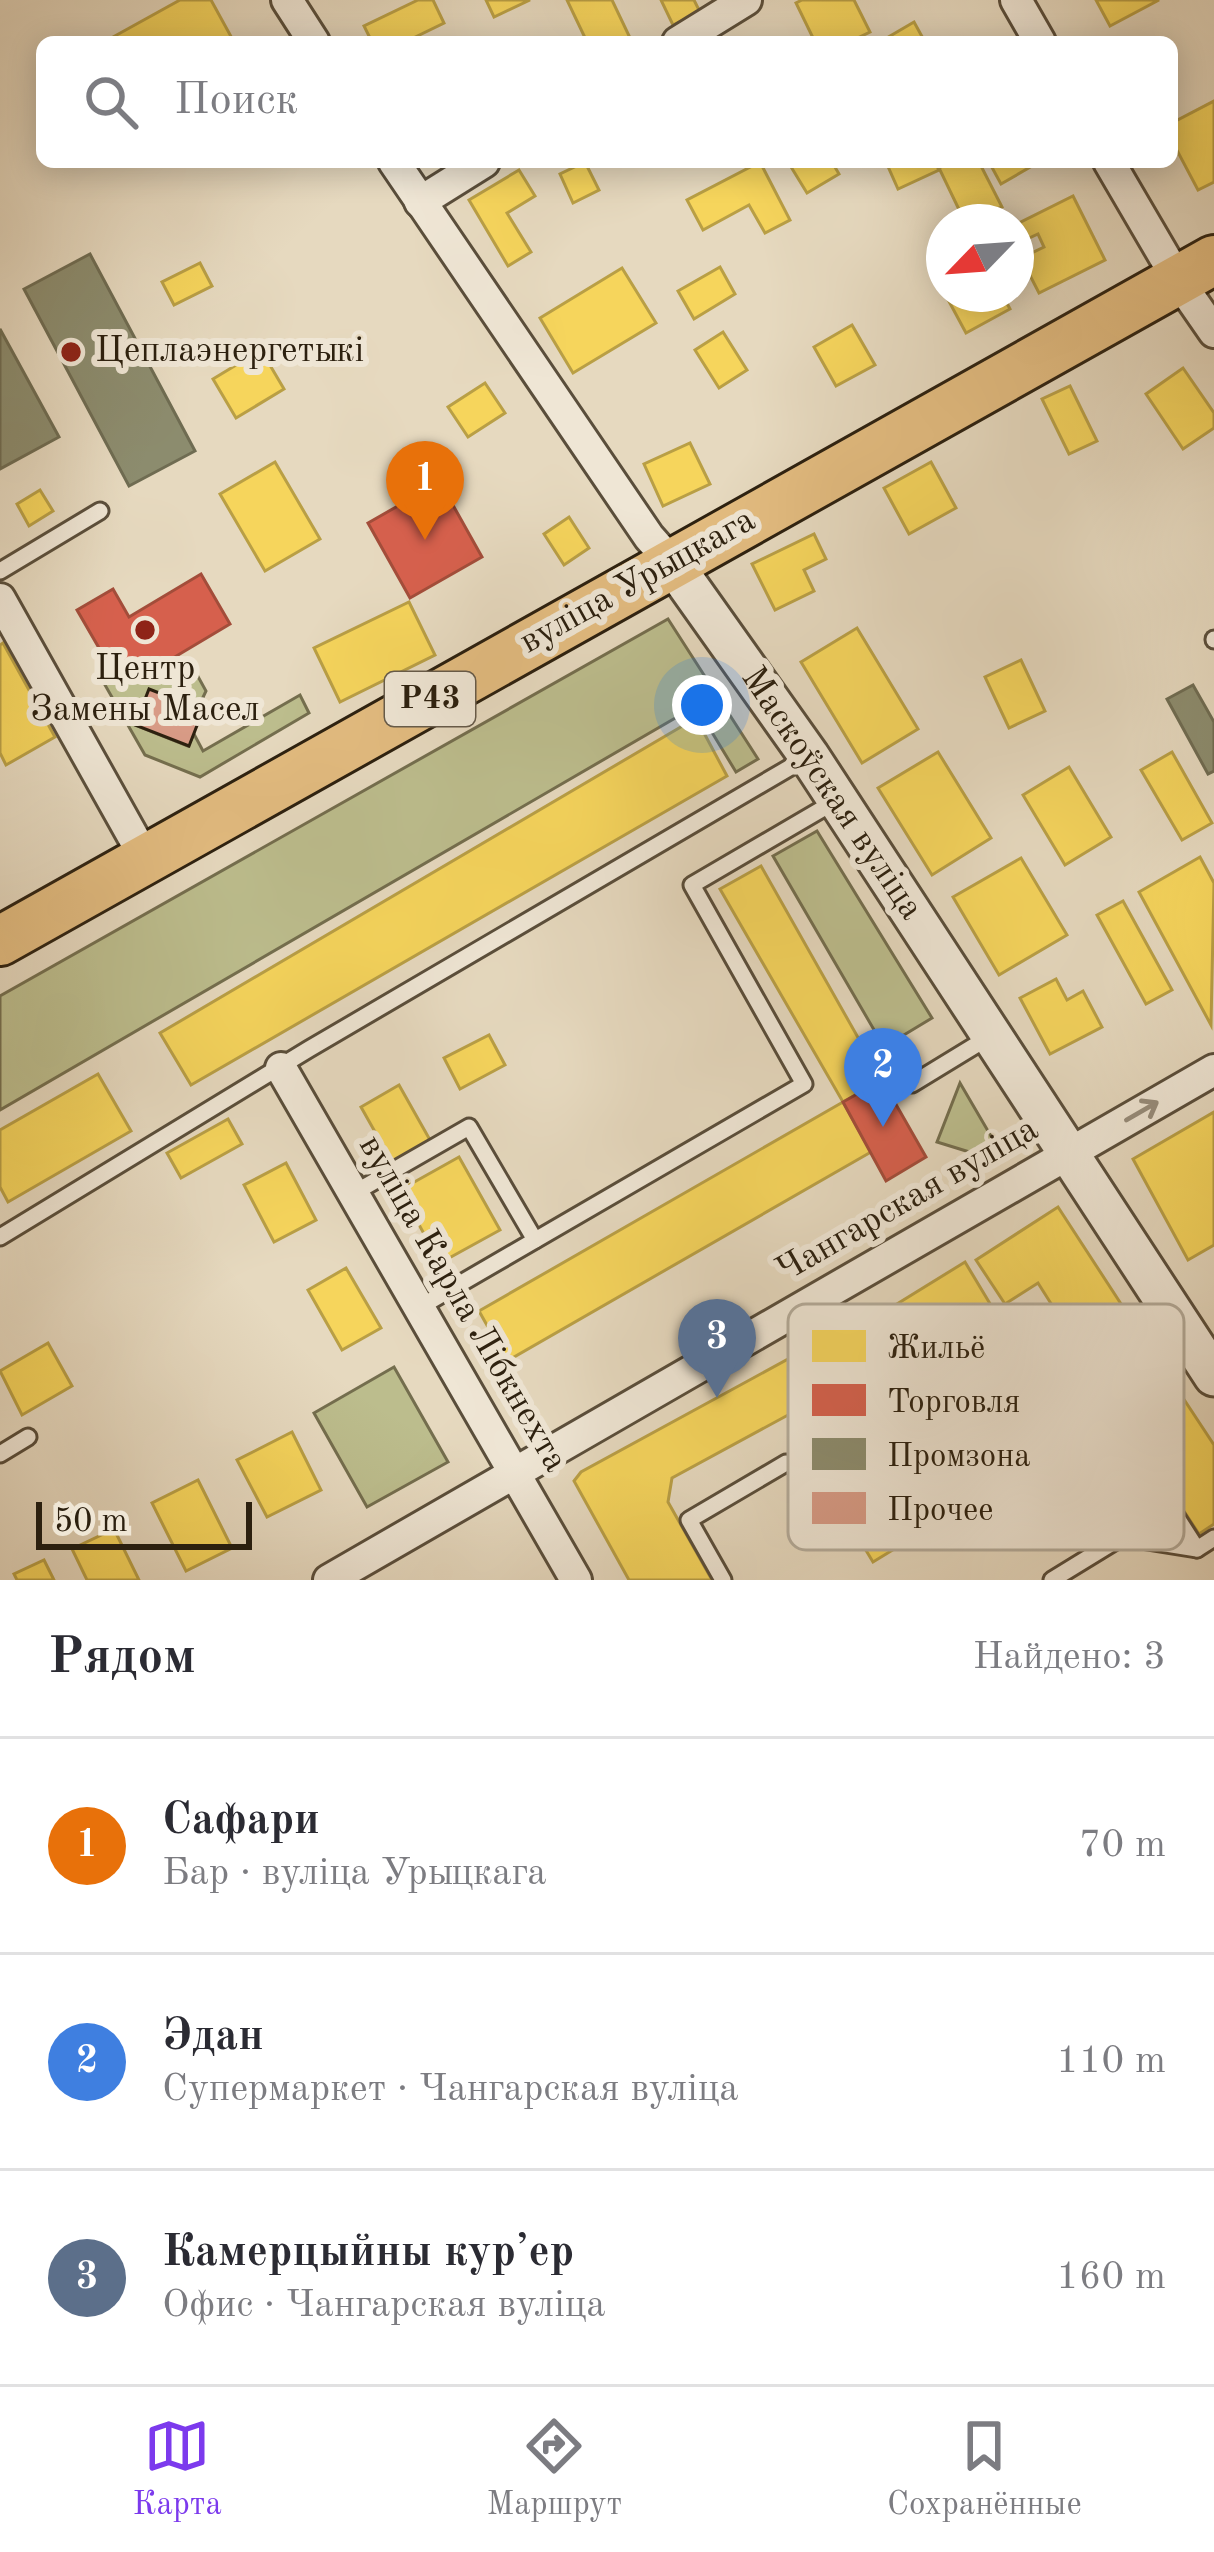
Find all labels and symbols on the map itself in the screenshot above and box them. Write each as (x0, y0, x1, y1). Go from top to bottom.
north arrow (926, 204, 1034, 312)
place label: Цеплаэнергетыкі (95, 334, 364, 370)
marker: Цеплаэнергетыкі (58, 339, 84, 365)
pin: 1 (386, 441, 464, 540)
street label: вуліца Урыцкага (514, 502, 762, 661)
marker: Центр Замены Масел (132, 617, 158, 643)
place label: Центр Замены Масел (30, 652, 260, 729)
street label: Маскоўская вуліца (733, 661, 929, 927)
road number: Р43 (385, 672, 475, 726)
your location (672, 675, 732, 735)
pin: 2 (844, 1028, 922, 1127)
one-way arrow (1123, 1099, 1158, 1123)
street label: Чангарская вуліца (771, 1112, 1045, 1290)
street label: вуліца Карла Лібкнехта (351, 1130, 573, 1479)
pin: 3 (678, 1299, 756, 1398)
legend (788, 1304, 1184, 1550)
text: Жильё (887, 1333, 985, 1366)
text: Торговля (887, 1387, 1020, 1420)
text: Промзона (887, 1441, 1031, 1474)
text: Прочее (887, 1495, 993, 1528)
scale bar (36, 1496, 252, 1549)

